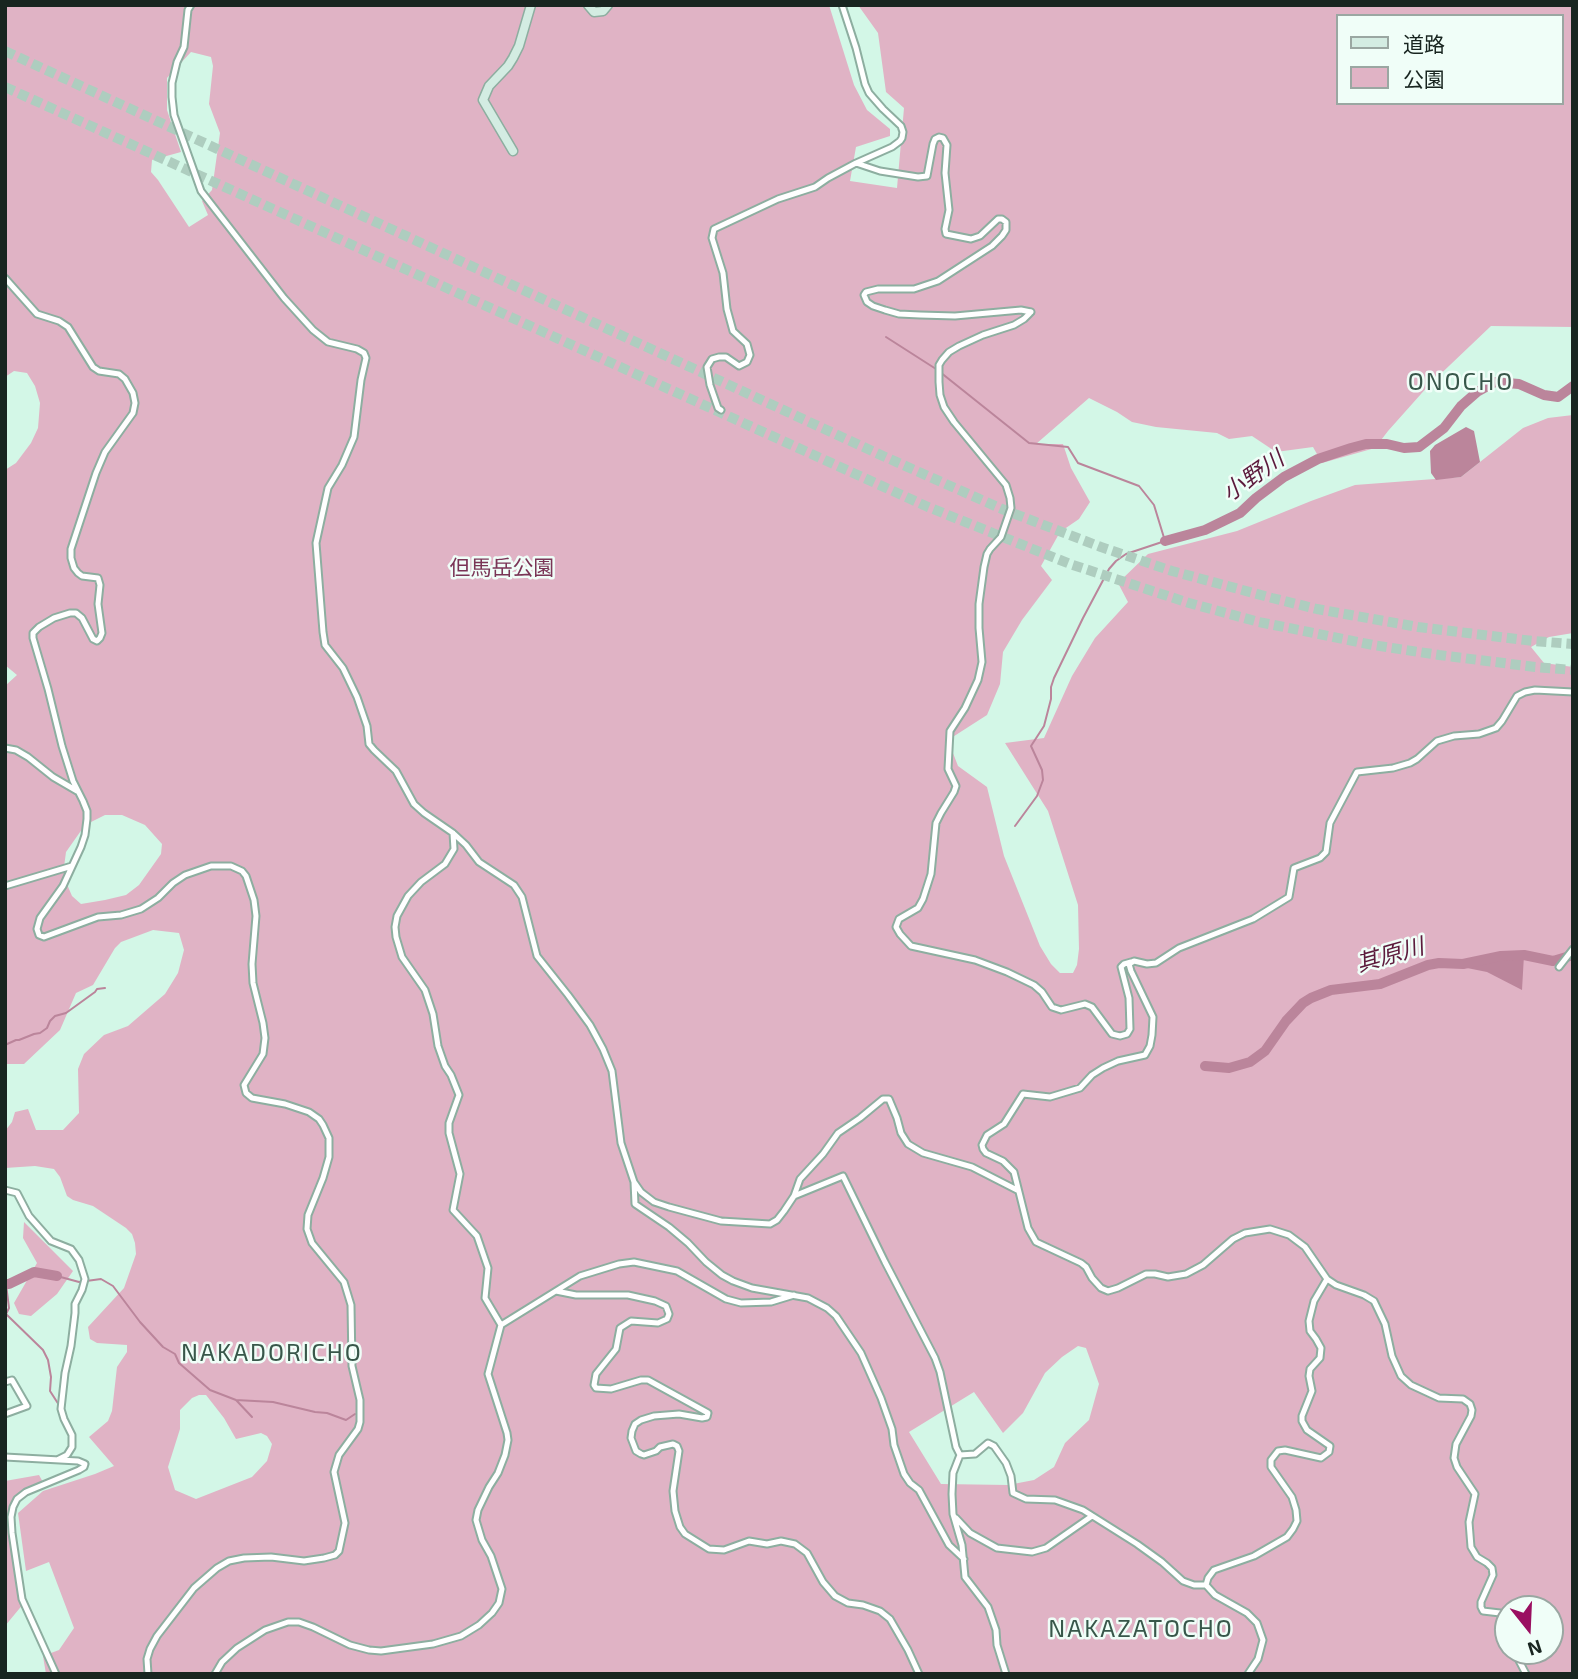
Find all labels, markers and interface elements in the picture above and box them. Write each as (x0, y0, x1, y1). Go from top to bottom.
legend (1336, 14, 1564, 105)
text: 道路 (1403, 31, 1445, 56)
text: 公園 (1403, 66, 1445, 91)
district label: ONOCHO (1408, 368, 1514, 396)
water label: 小野川 (1217, 445, 1289, 507)
park label: 但馬岳公園 (450, 555, 554, 581)
water label: 其原川 (1353, 932, 1427, 978)
district label: NAKADORICHO (182, 1339, 362, 1367)
north arrow (1494, 1595, 1564, 1665)
district label: NAKAZATOCHO (1050, 1615, 1232, 1643)
text: N (1525, 1635, 1545, 1662)

